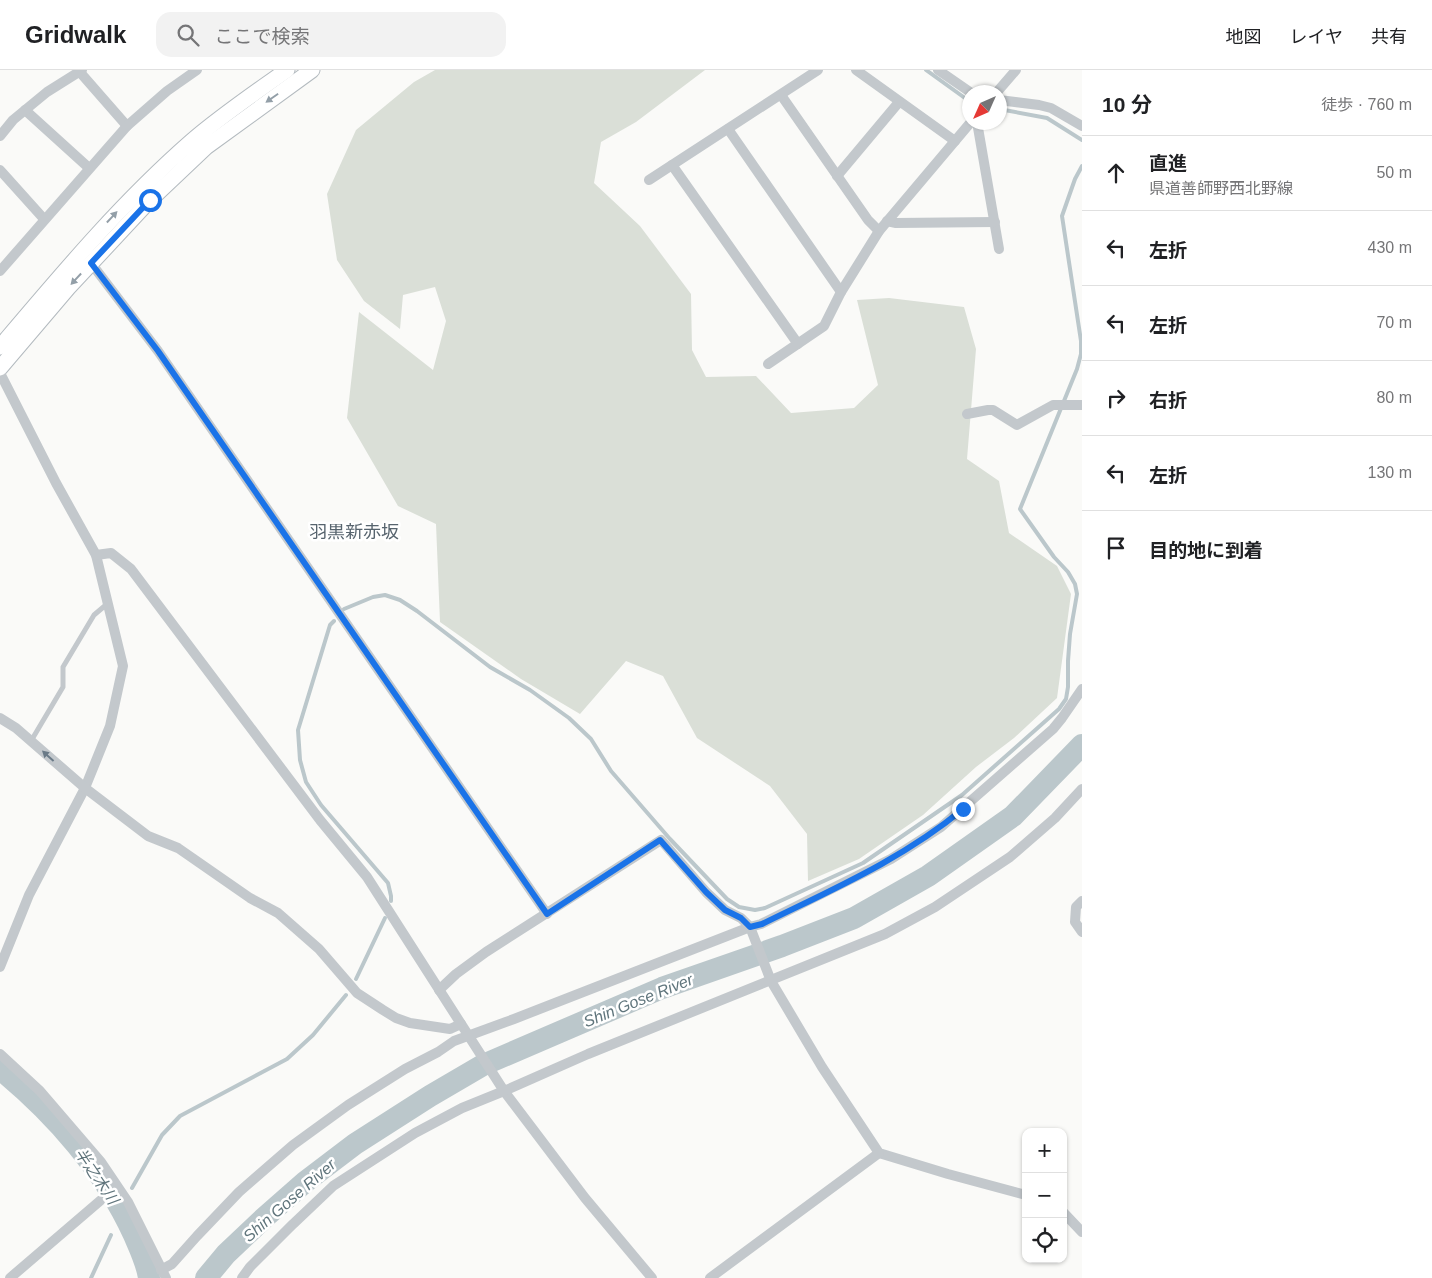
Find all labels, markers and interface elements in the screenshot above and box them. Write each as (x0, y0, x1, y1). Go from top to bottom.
search box (156, 12, 506, 57)
text: Gridwalk (25, 21, 126, 48)
icon: search (174, 21, 202, 49)
text: ここで検索 (214, 26, 309, 47)
text: 地図 (1226, 27, 1262, 47)
text: レイヤ (1290, 27, 1343, 47)
text: 共有 (1371, 27, 1407, 47)
north arrow (962, 85, 1007, 130)
one-way arrow (265, 93, 279, 103)
text: 10 分 (1102, 93, 1152, 116)
text: 徒歩 · 760 m (1321, 96, 1412, 113)
text: 直進 (1149, 153, 1187, 174)
icon: ahead (1102, 159, 1130, 187)
text: 50 m (1376, 164, 1412, 181)
text: 県道善師野西北野線 (1149, 180, 1293, 197)
route start (139, 189, 162, 212)
one-way arrow (106, 212, 118, 224)
icon: left (1102, 234, 1130, 262)
text: 430 m (1368, 239, 1412, 256)
text: 左折 (1149, 240, 1187, 261)
one-way arrow (70, 272, 82, 284)
icon: left (1102, 309, 1130, 337)
text: 70 m (1376, 314, 1412, 331)
text: 左折 (1149, 315, 1187, 336)
icon: right (1102, 384, 1130, 412)
text: 80 m (1376, 389, 1412, 406)
text: 右折 (1149, 390, 1187, 411)
icon: left (1102, 459, 1130, 487)
text: 130 m (1368, 464, 1412, 481)
text: 左折 (1149, 465, 1187, 486)
district label: 羽黒新赤坂 (309, 522, 399, 542)
icon: arrive (1102, 534, 1130, 562)
text: 目的地に到着 (1149, 540, 1263, 561)
one-way arrow (43, 750, 55, 762)
route end (952, 798, 975, 821)
water label: Shin Gose River (581, 971, 696, 1030)
map controls (1022, 1128, 1067, 1263)
button: + (1022, 1128, 1067, 1173)
water label: 半之木川 (72, 1145, 123, 1209)
water label: Shin Gose River (240, 1155, 339, 1245)
button: − (1022, 1173, 1067, 1218)
button: locate (1022, 1218, 1067, 1263)

